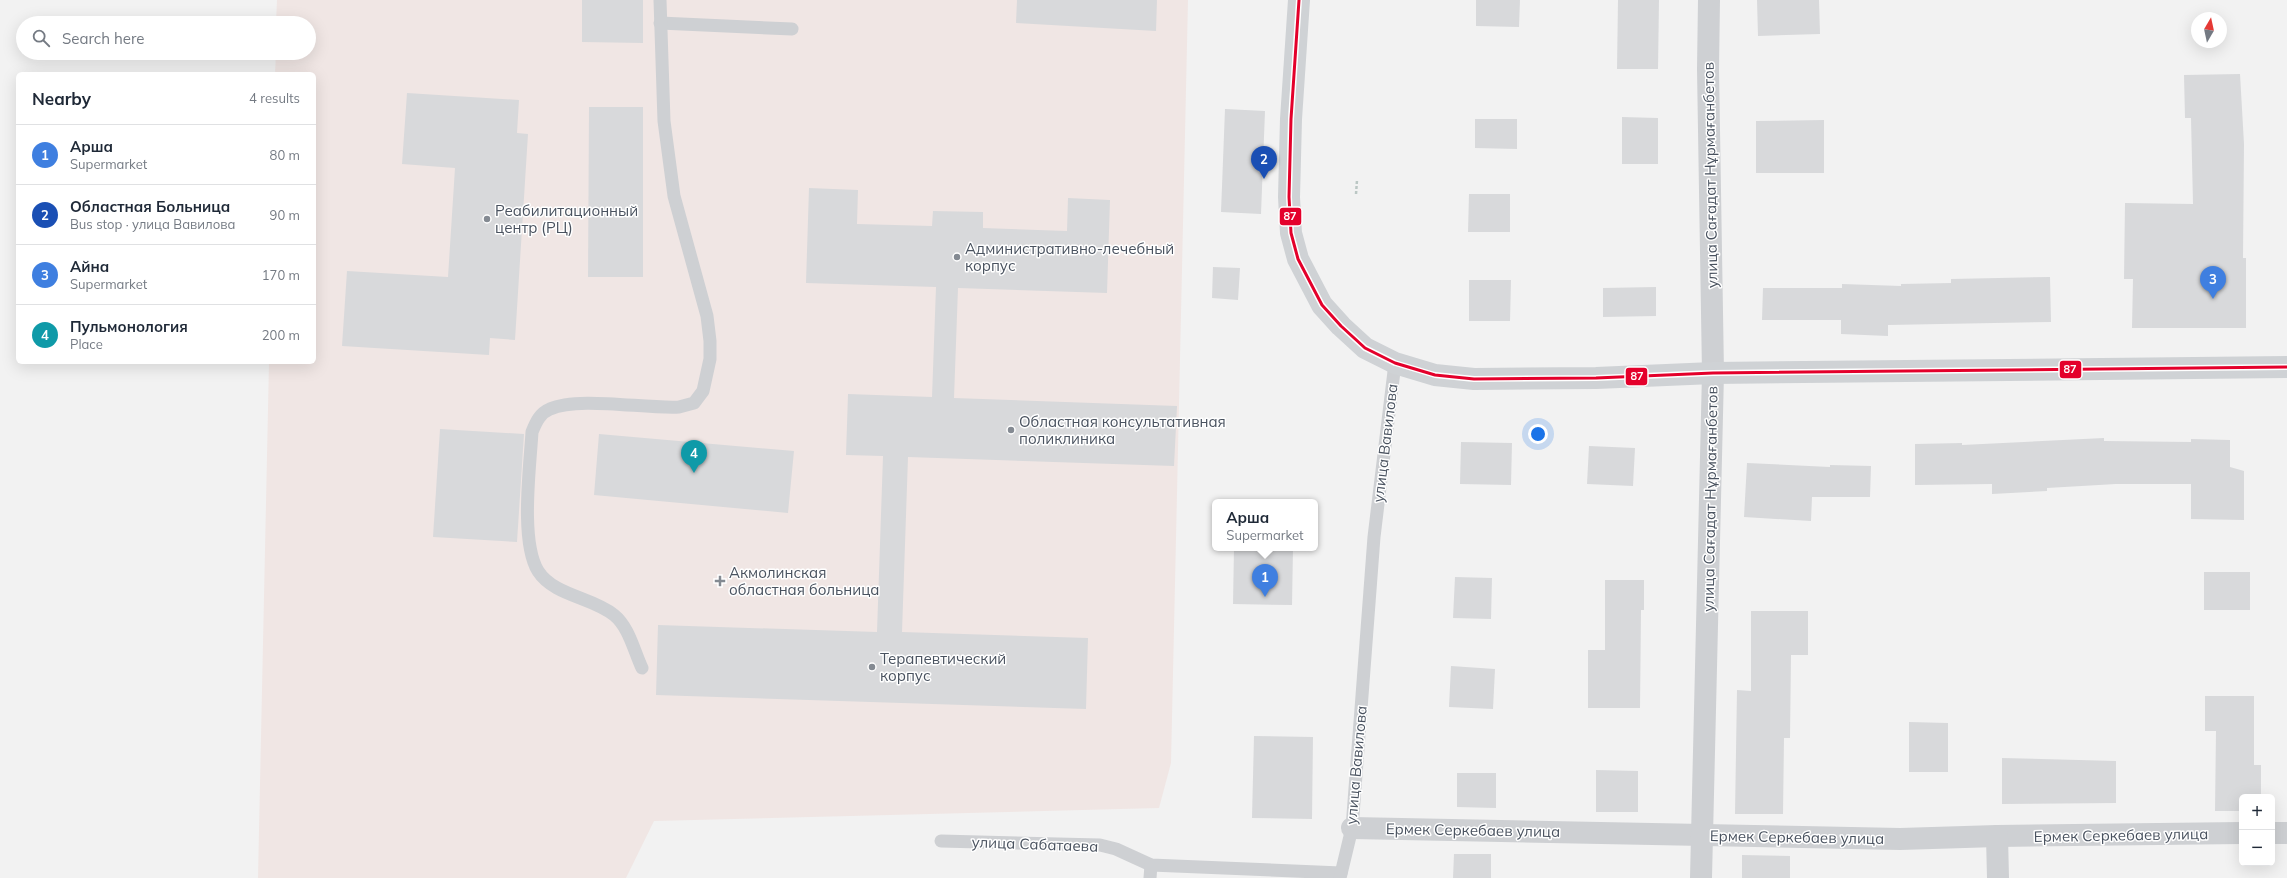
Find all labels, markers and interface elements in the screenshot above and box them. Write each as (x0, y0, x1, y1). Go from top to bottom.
north arrow (2191, 12, 2227, 48)
search box (16, 16, 316, 60)
icon: search (30, 27, 52, 49)
text: Search here (62, 29, 144, 48)
street label: улица Сағадат Нұрмағанбетов (1699, 62, 1721, 288)
text: Nearby (32, 88, 91, 109)
text: 4 results (249, 90, 300, 106)
text: Арша (70, 137, 113, 156)
pin: 2 (1251, 146, 1277, 179)
text: 1 (41, 147, 49, 163)
text: 80 m (270, 147, 300, 163)
text: Supermarket (70, 156, 147, 172)
text: Областная Больница (70, 197, 230, 216)
place label: Реабилитационный центр (РЦ) (495, 201, 638, 237)
text: 2 (41, 207, 49, 223)
text: 90 m (270, 207, 300, 223)
line badge: 87 (1279, 207, 1302, 226)
text: 87 (1283, 209, 1297, 223)
marker: Реабилитационный центр (РЦ) (482, 214, 492, 224)
text: Bus stop · улица Вавилова (70, 216, 235, 232)
place label: Административно-лечебный корпус (965, 239, 1174, 275)
marker: Административно-лечебный корпус (952, 252, 962, 262)
text: Айна (70, 257, 109, 276)
pin: 3 (2200, 266, 2226, 299)
text: 3 (41, 267, 49, 283)
text: 170 m (262, 267, 300, 283)
text: Supermarket (70, 276, 147, 292)
text: Пульмонология (70, 317, 188, 336)
text: 4 (41, 327, 49, 343)
text: 200 m (262, 327, 300, 343)
text: Place (70, 336, 103, 352)
line badge: 87 (2059, 360, 2082, 379)
text: 87 (2063, 362, 2077, 376)
line badge: 87 (1625, 367, 1648, 386)
text: 87 (1630, 369, 1644, 383)
street label: улица Вавилова (1368, 383, 1402, 503)
street label: улица Сағадат Нұрмағанбетов (1699, 386, 1721, 612)
place label: Областная консультативная поликлиника (1019, 412, 1226, 448)
your location (1528, 424, 1548, 444)
marker: Областная консультативная поликлиника (1006, 425, 1016, 435)
pin: 4 (681, 440, 707, 473)
popup (1212, 499, 1318, 551)
text: Арша (1226, 508, 1269, 527)
text: Supermarket (1226, 527, 1304, 543)
place label: Акмолинская областная больница (729, 563, 879, 599)
pin: 1 (1252, 564, 1278, 597)
marker: Акмолинская областная больница (714, 575, 726, 587)
place label: Терапевтический корпус (880, 649, 1006, 685)
marker: Терапевтический корпус (867, 662, 877, 672)
street label: улица Вавилова (1341, 705, 1371, 825)
map controls (2239, 794, 2275, 866)
button: + (2239, 794, 2275, 830)
street label: Ермек Серкебаев улица (1386, 819, 1560, 841)
street label: Ермек Серкебаев улица (2034, 824, 2208, 846)
street label: Ермек Серкебаев улица (1710, 826, 1884, 848)
button: − (2239, 830, 2275, 866)
street label: улица Сабатаева (971, 832, 1099, 856)

